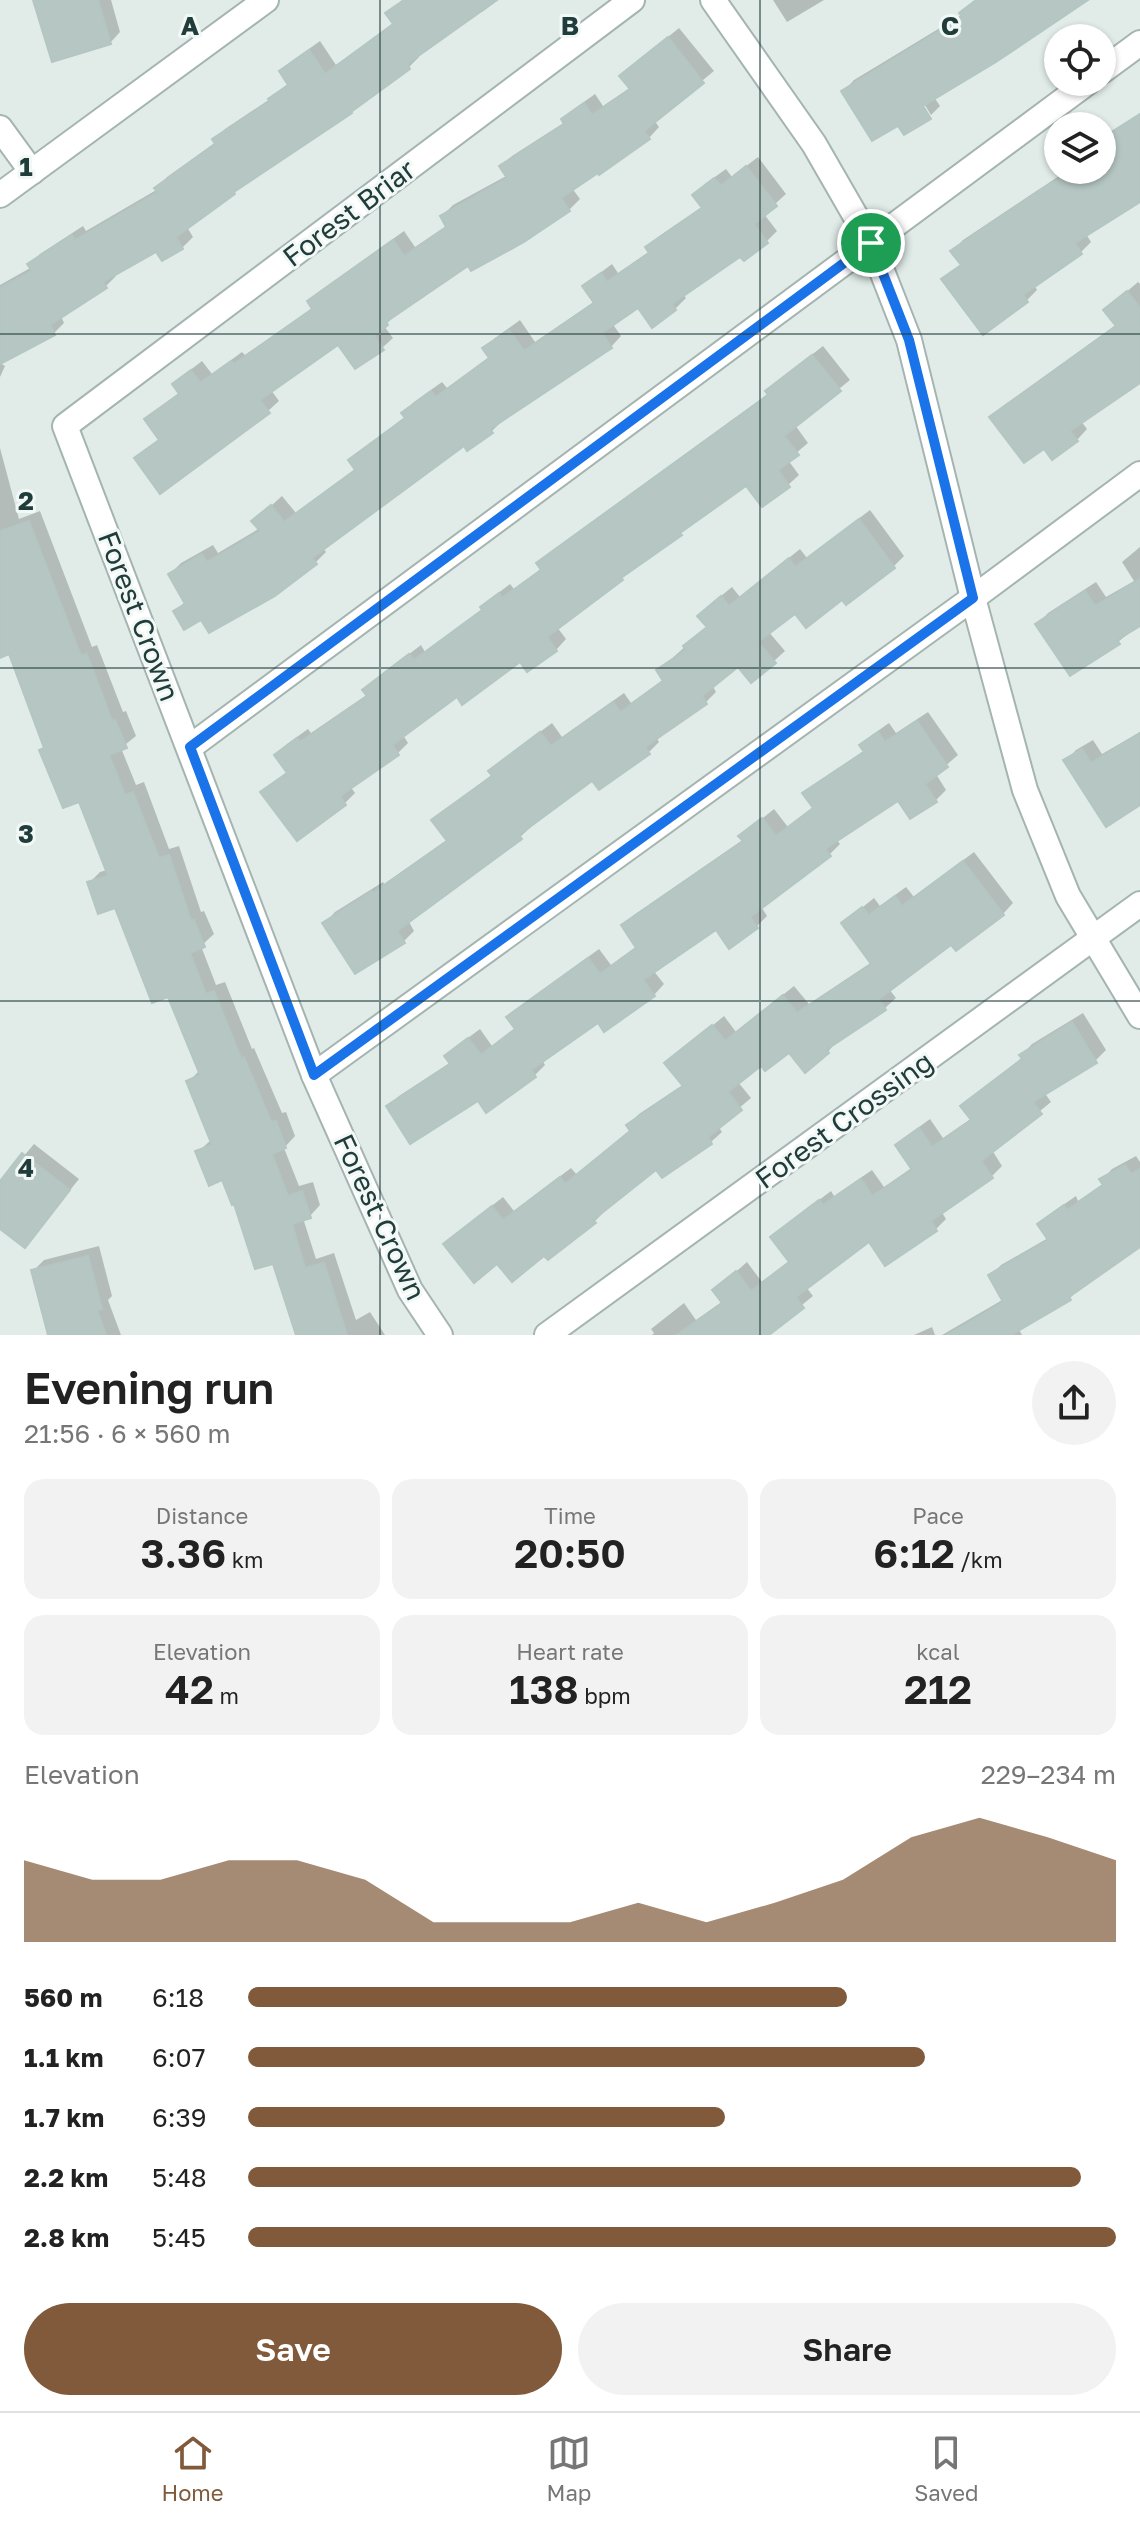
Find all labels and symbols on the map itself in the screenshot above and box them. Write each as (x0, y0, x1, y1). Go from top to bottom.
text: A (181, 10, 200, 41)
text: B (561, 10, 579, 41)
text: C (941, 10, 959, 41)
text: 1 (19, 151, 33, 182)
street label: Forest Briar (276, 152, 421, 273)
pin (837, 209, 905, 277)
text: 2 (18, 485, 34, 516)
street label: Forest Crown (92, 526, 187, 705)
text: 3 (18, 818, 34, 849)
street label: Forest Crossing (749, 1044, 939, 1195)
street label: Forest Crown (328, 1129, 433, 1305)
text: 4 (18, 1152, 34, 1183)

